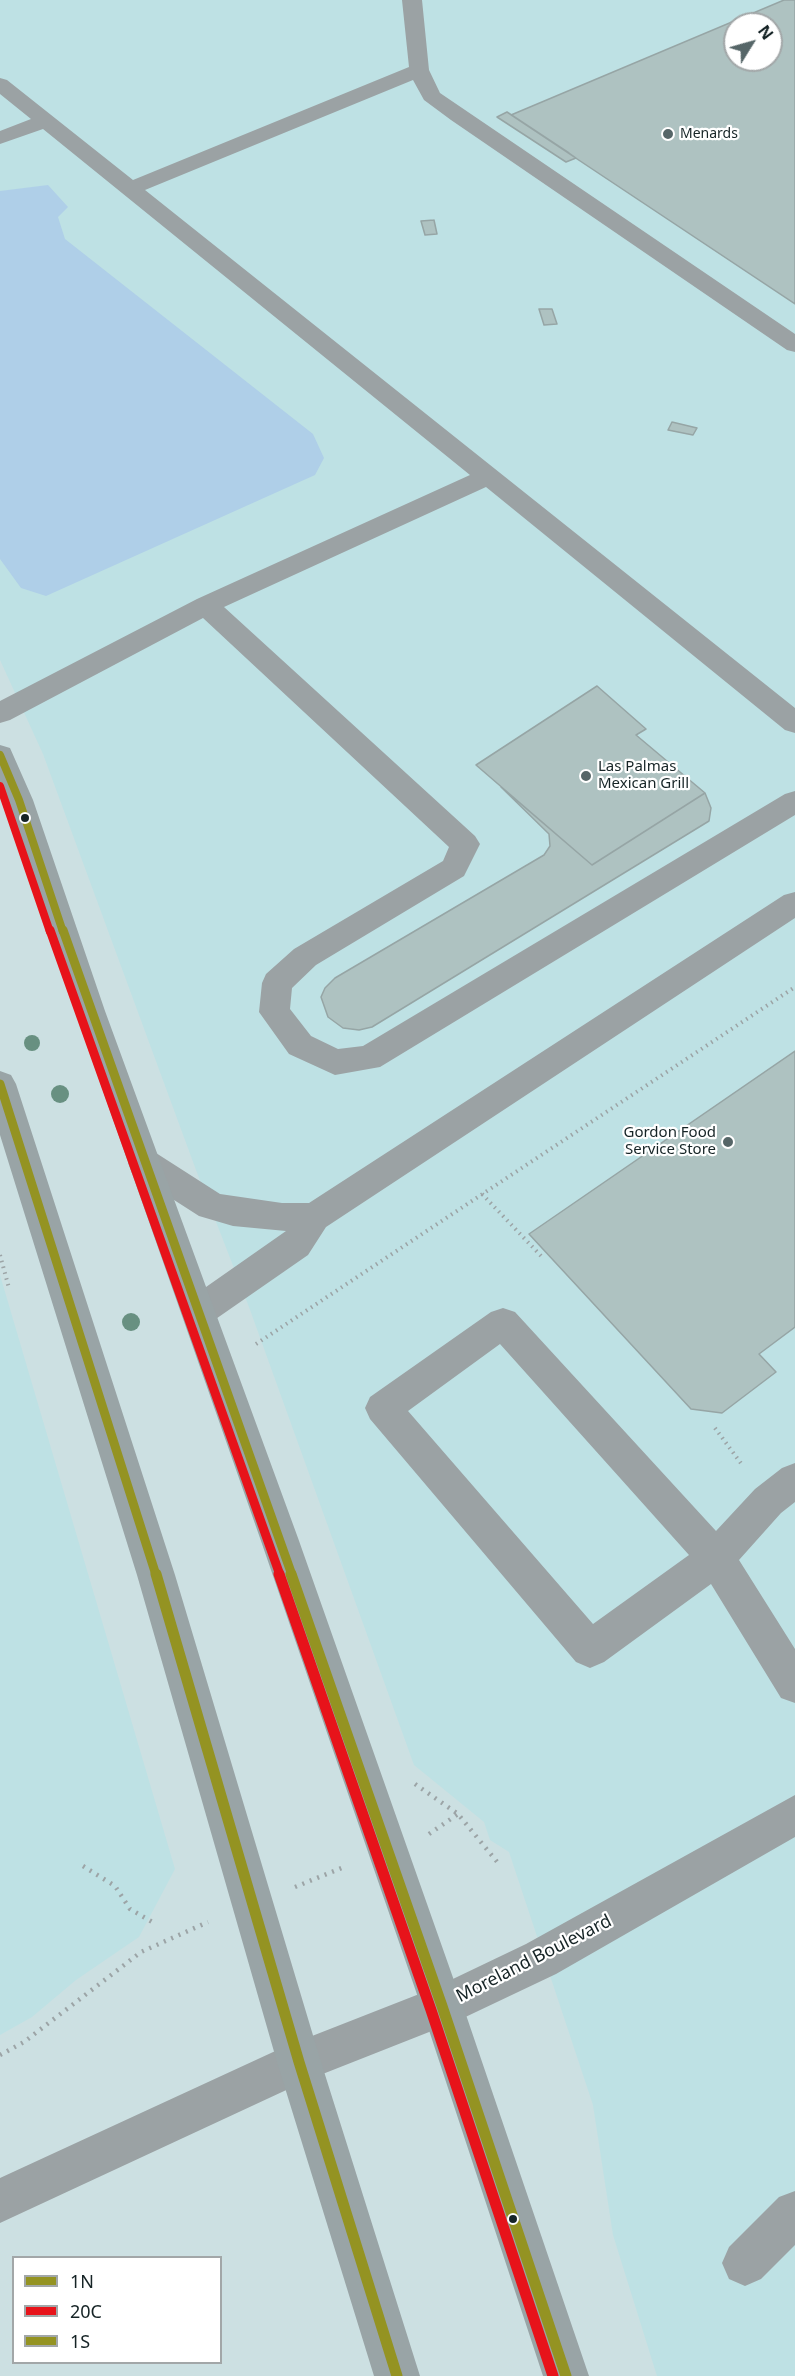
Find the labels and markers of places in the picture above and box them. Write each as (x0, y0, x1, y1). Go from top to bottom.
place label: Menards (680, 126, 738, 142)
marker: Menards (661, 127, 675, 141)
place label: Las Palmas Mexican Grill (598, 758, 689, 793)
marker: Las Palmas Mexican Grill (579, 769, 593, 783)
unlabelled marker (19, 812, 31, 824)
place label: Gordon Food Service Store (623, 1124, 716, 1159)
marker: Gordon Food Service Store (721, 1135, 735, 1149)
unlabelled marker (507, 2213, 519, 2225)

